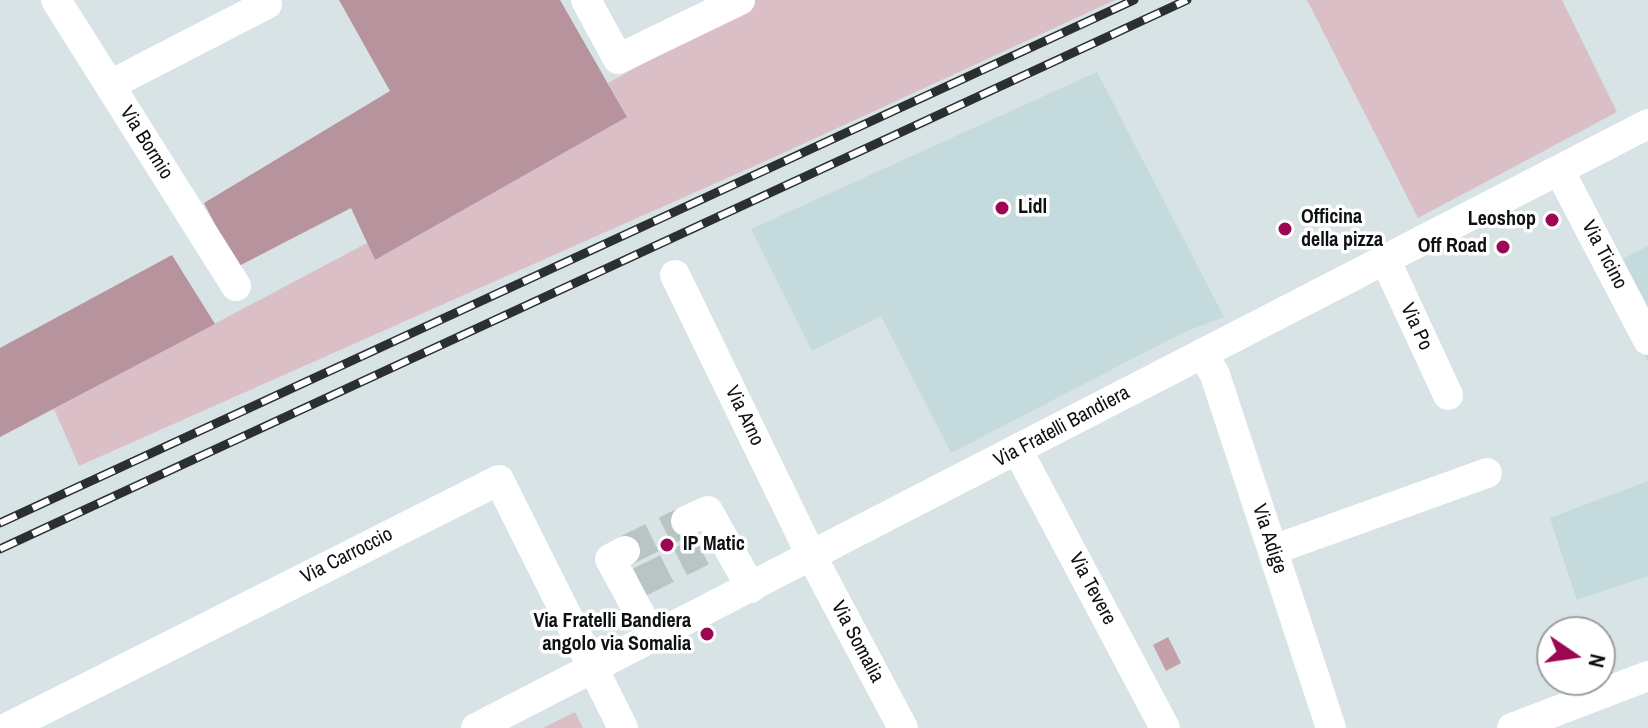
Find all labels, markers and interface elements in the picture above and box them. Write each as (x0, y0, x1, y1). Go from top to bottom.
street label: Via Bormio (114, 102, 178, 184)
place label: Lidl (1018, 196, 1047, 220)
marker: Lidl (993, 199, 1011, 217)
place label: Officina della pizza (1301, 206, 1383, 253)
place label: Leoshop (1468, 208, 1536, 232)
marker: Leoshop (1543, 211, 1561, 229)
street label: Via Ticino (1576, 217, 1632, 293)
marker: Officina della pizza (1276, 220, 1294, 238)
place label: Off Road (1418, 235, 1487, 259)
marker: Off Road (1494, 238, 1512, 256)
street label: Via Po (1395, 300, 1437, 354)
street label: Via Fratelli Bandiera (990, 381, 1134, 473)
street label: Via Arno (719, 382, 769, 450)
street label: Via Adige (1246, 501, 1292, 577)
street label: Via Carroccio (297, 523, 397, 589)
place label: IP Matic (683, 533, 745, 557)
marker: IP Matic (658, 536, 676, 554)
street label: Via Tevere (1063, 549, 1121, 629)
street label: Via Somalia (825, 597, 889, 687)
place label: Via Fratelli Bandiera angolo via Somalia (534, 610, 691, 657)
north arrow (1536, 616, 1616, 696)
marker: Via Fratelli Bandiera angolo via Somalia (698, 625, 716, 643)
text: N (1581, 651, 1614, 671)

